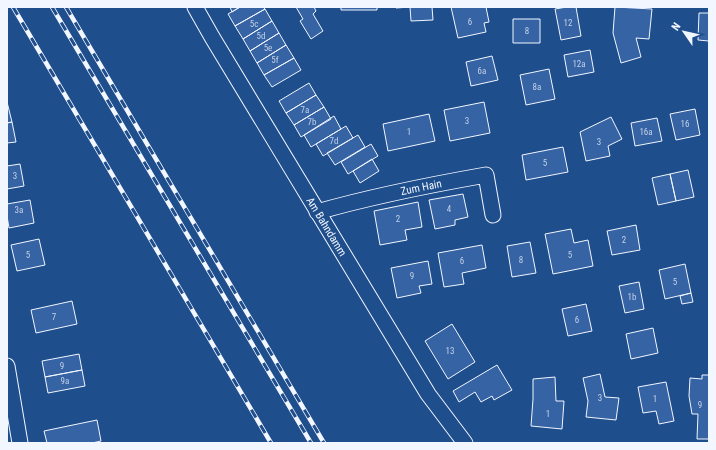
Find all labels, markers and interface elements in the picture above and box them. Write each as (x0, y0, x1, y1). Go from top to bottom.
north arrow (664, 12, 704, 52)
house number: 6 (468, 17, 472, 27)
house number: 12 (564, 18, 573, 28)
house number: 5c (250, 19, 258, 29)
text: N (669, 20, 684, 33)
house number: 8 (525, 26, 529, 36)
house number: 5d (257, 31, 265, 41)
house number: 5e (264, 43, 272, 53)
house number: 5f (271, 55, 279, 65)
house number: 12a (572, 59, 586, 69)
house number: 6a (478, 66, 486, 76)
house number: 8a (533, 82, 541, 92)
house number: 7a (301, 105, 309, 115)
house number: 3 (465, 116, 469, 126)
house number: 7b (308, 117, 317, 127)
house number: 16 (681, 119, 689, 129)
house number: 1 (407, 127, 411, 137)
house number: 16a (639, 127, 653, 137)
house number: 7d (330, 136, 338, 146)
house number: 3 (597, 137, 601, 147)
house number: 5 (543, 158, 548, 168)
house number: 3 (13, 171, 17, 181)
street label: Zum Hain (399, 177, 443, 198)
street label: Am Bahndamm (303, 195, 349, 259)
house number: 4 (447, 204, 452, 214)
house number: 3a (15, 205, 23, 215)
house number: 2 (396, 214, 401, 224)
house number: 2 (622, 235, 627, 245)
house number: 5 (26, 250, 31, 260)
house number: 5 (568, 250, 573, 260)
house number: 8 (519, 255, 523, 265)
house number: 6 (460, 256, 464, 266)
house number: 9 (410, 271, 414, 281)
house number: 5 (673, 277, 678, 287)
house number: 1b (628, 292, 637, 302)
house number: 7 (52, 312, 57, 322)
house number: 6 (575, 315, 579, 325)
house number: 13 (446, 346, 454, 356)
house number: 9 (60, 361, 64, 371)
house number: 9a (61, 376, 69, 386)
house number: 3 (598, 393, 602, 403)
house number: 1 (653, 394, 657, 404)
house number: 9 (698, 400, 702, 410)
house number: 1 (546, 409, 550, 419)

